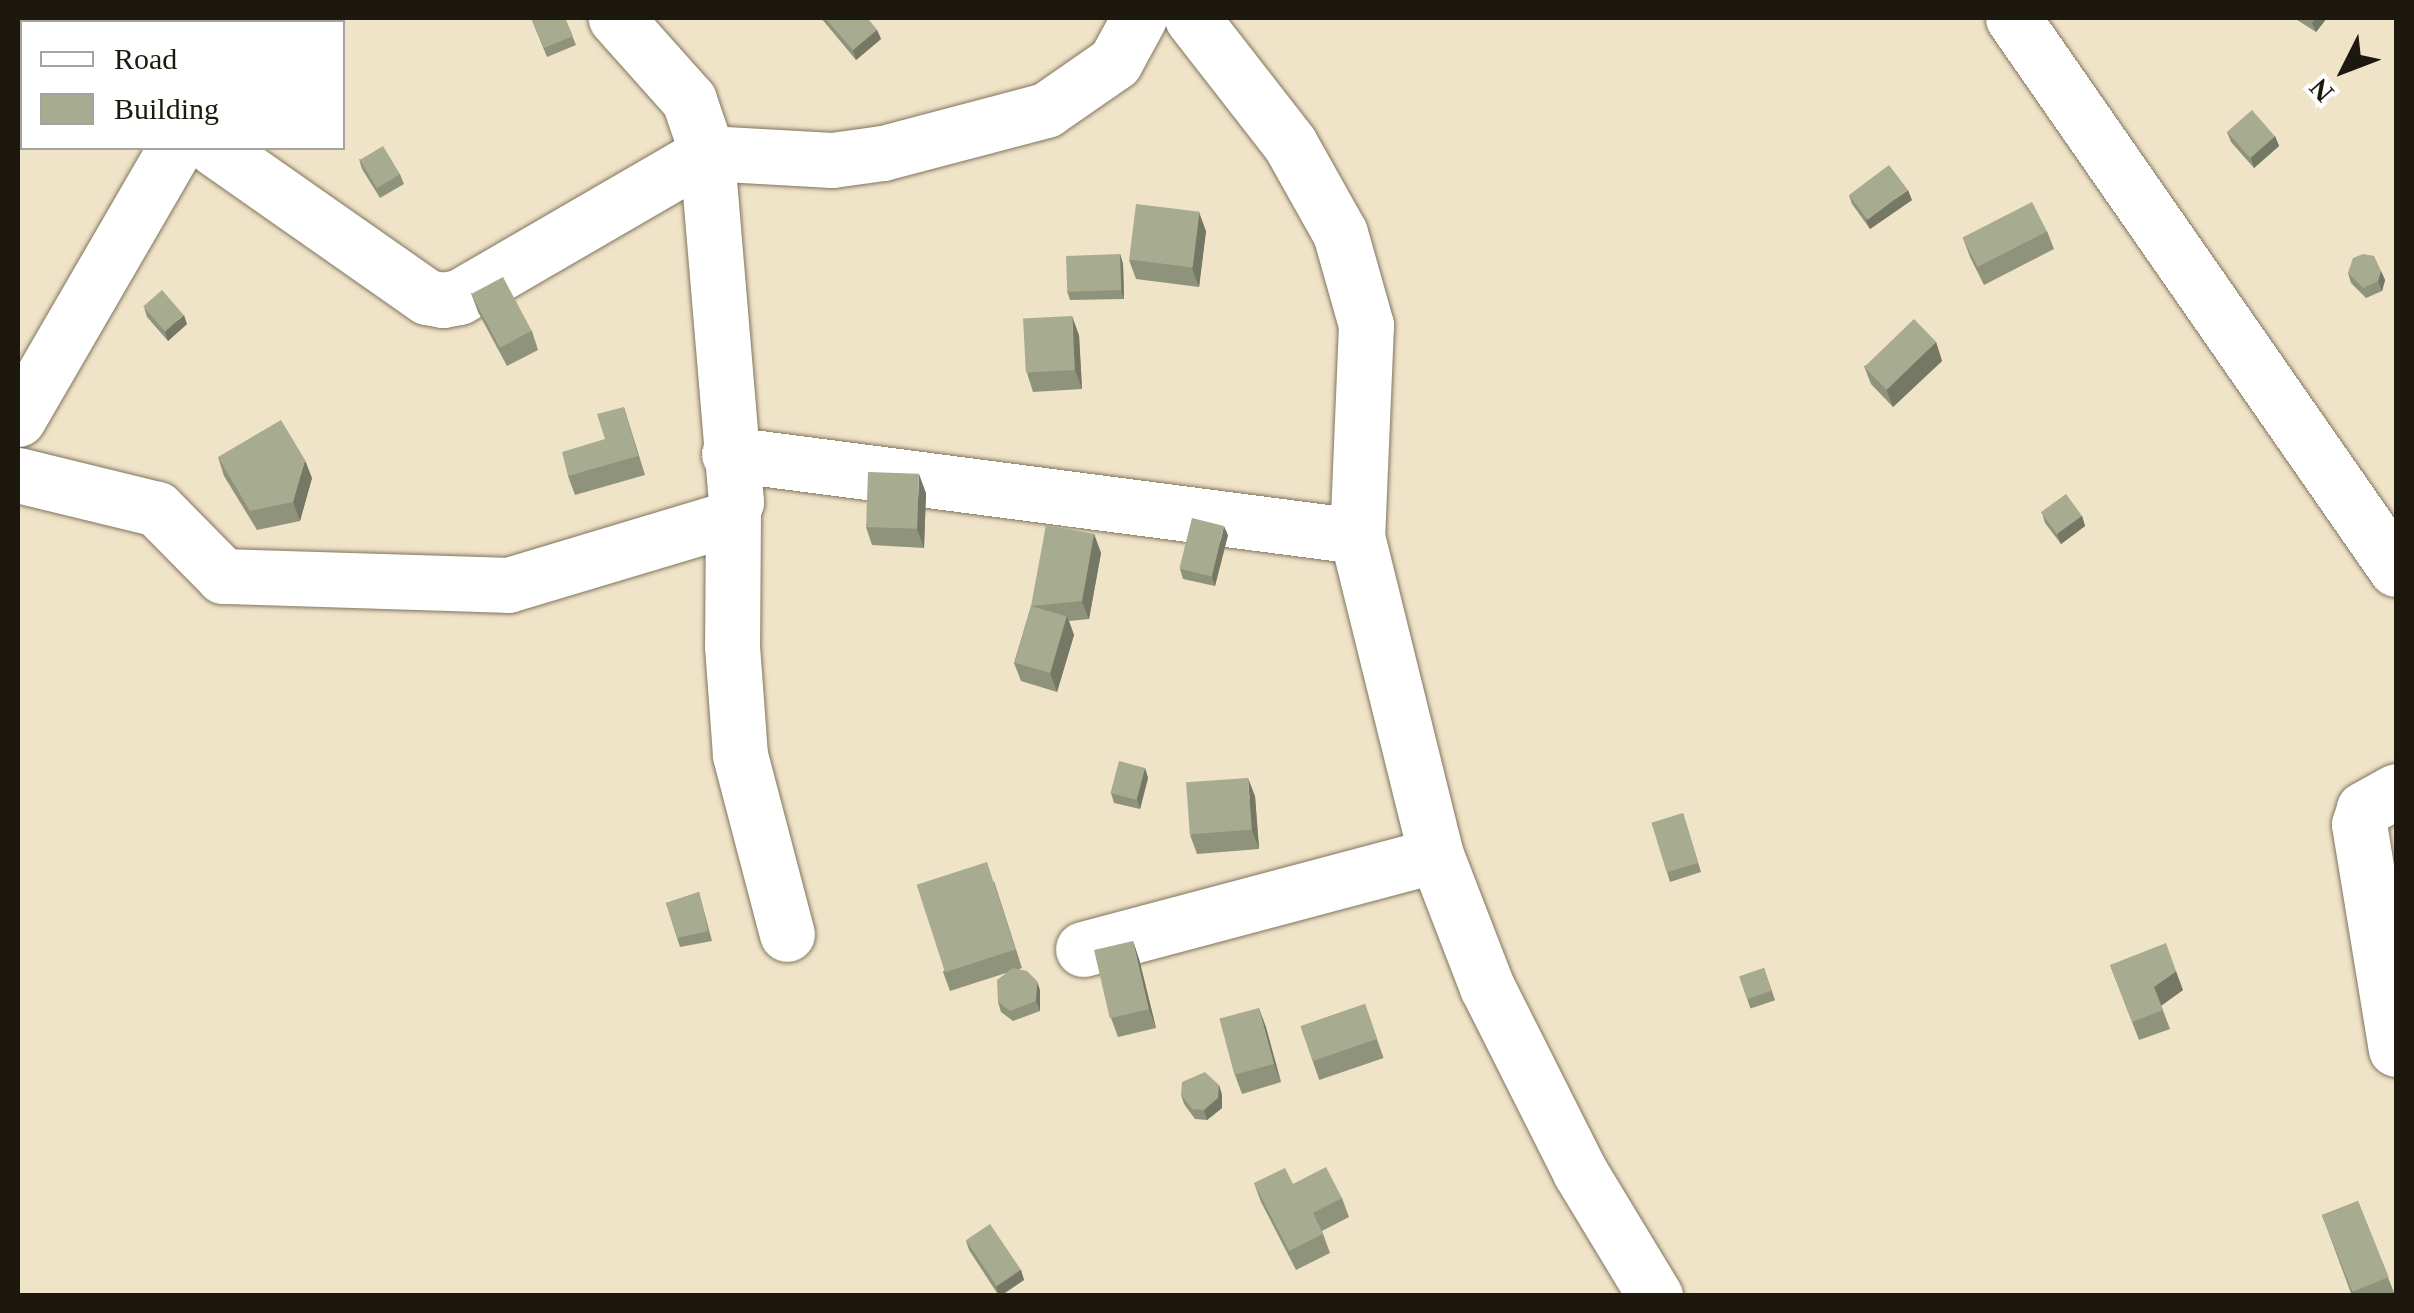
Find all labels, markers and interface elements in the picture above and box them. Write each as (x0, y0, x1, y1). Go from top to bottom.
legend (20, 20, 345, 150)
north arrow (2294, 20, 2394, 120)
text: Road (114, 42, 177, 75)
text: N (2303, 73, 2340, 108)
text: Building (114, 92, 219, 125)

